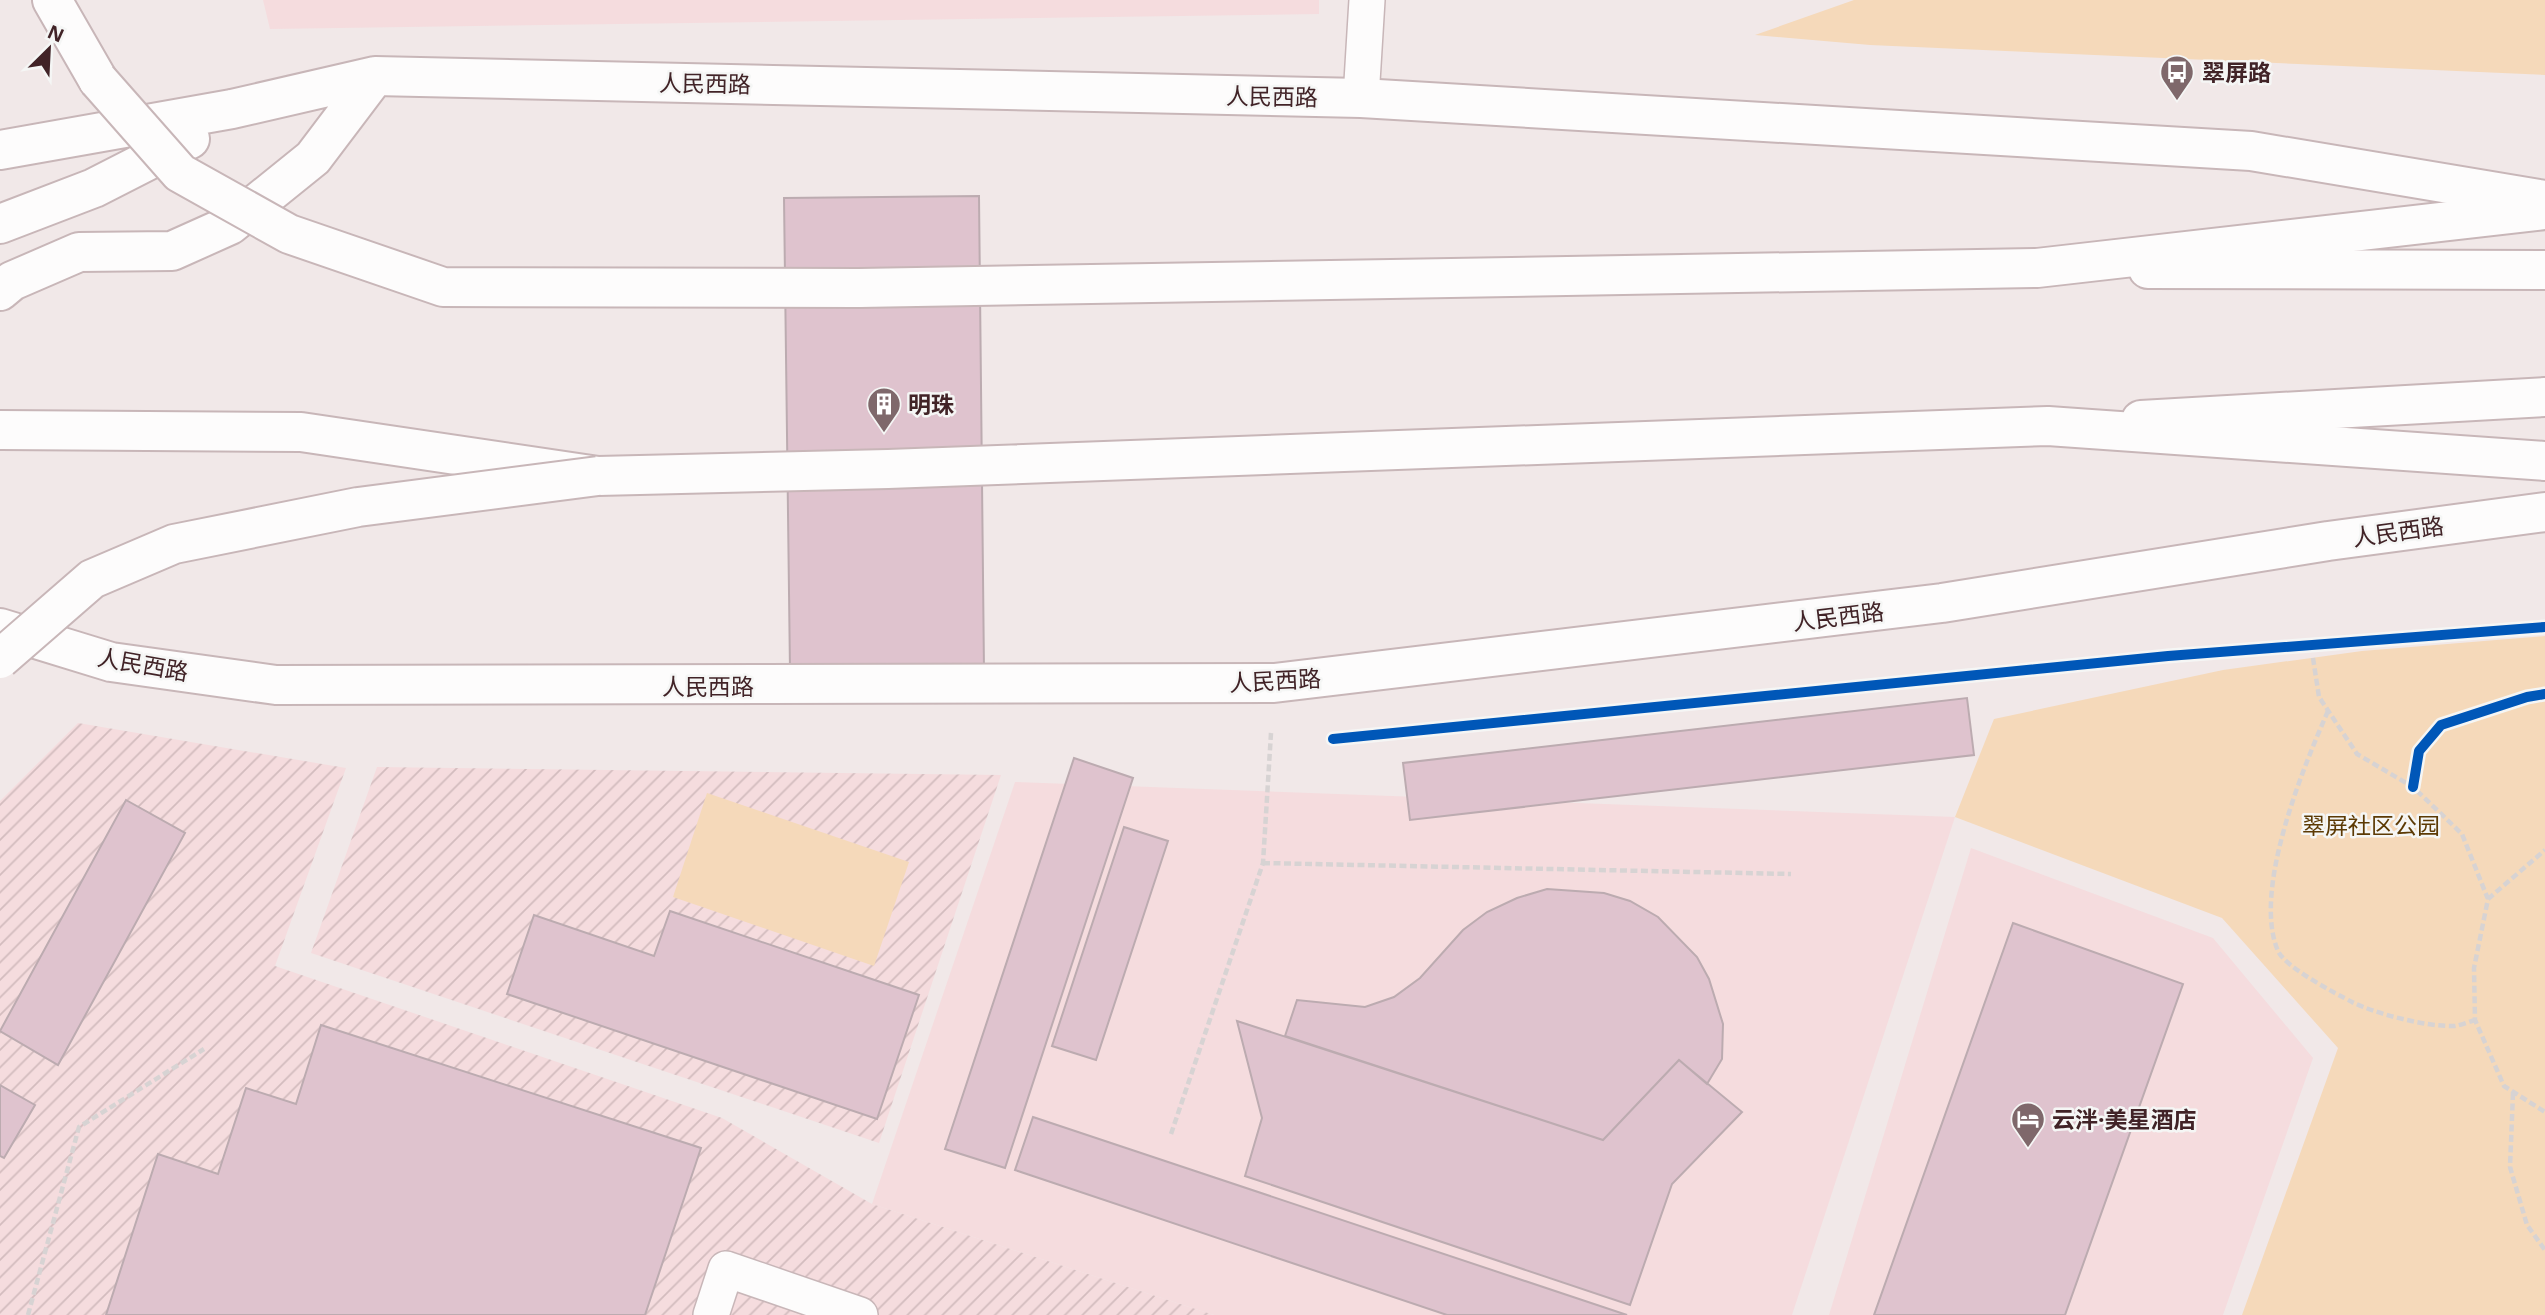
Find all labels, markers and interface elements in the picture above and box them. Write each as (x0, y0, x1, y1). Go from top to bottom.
north arrow (14, 14, 84, 84)
text: N (44, 18, 68, 48)
bus stop icon: 翠屏路 (2158, 53, 2196, 102)
place label: 翠屏路 (2202, 56, 2271, 88)
street label: 人民西路 (659, 66, 751, 100)
street label: 人民西路 (1226, 79, 1318, 113)
building icon: 明珠 (865, 385, 903, 434)
place label: 明珠 (908, 388, 954, 420)
street label: 人民西路 (2350, 509, 2446, 553)
street label: 人民西路 (1790, 595, 1886, 637)
street label: 人民西路 (95, 640, 191, 688)
street label: 人民西路 (1228, 662, 1322, 698)
street label: 人民西路 (662, 670, 754, 702)
park label: 翠屏社区公园 (2302, 809, 2440, 841)
hotel icon: 云泮·美星酒店 (2009, 1100, 2047, 1149)
place label: 云泮·美星酒店 (2052, 1103, 2197, 1135)

